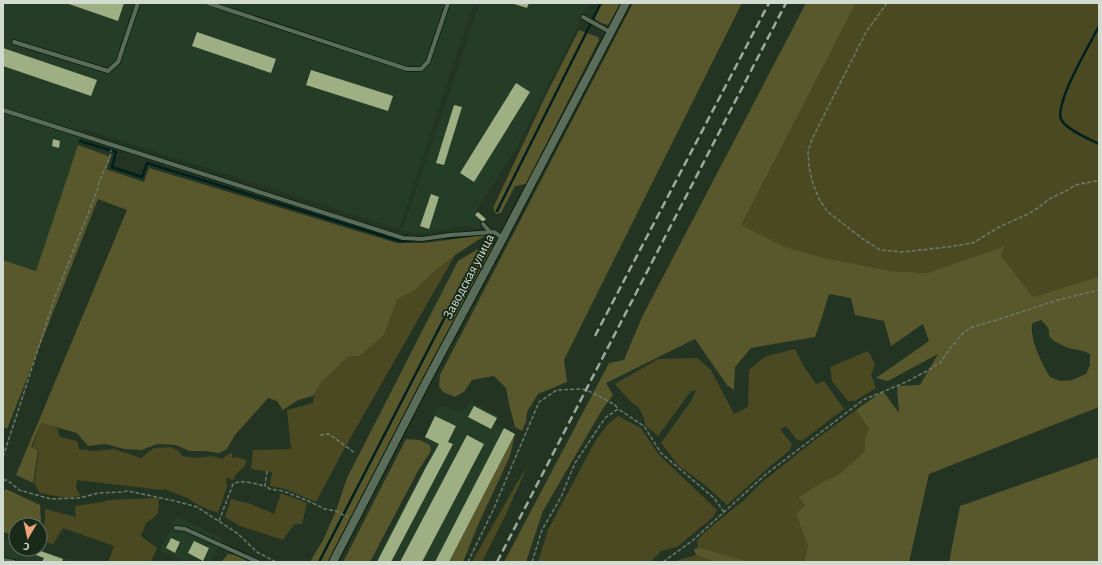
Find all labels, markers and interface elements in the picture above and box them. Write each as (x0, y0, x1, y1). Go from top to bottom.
street label: Заводская улица (441, 231, 497, 321)
north arrow (8, 517, 48, 557)
text: С (23, 540, 30, 552)

